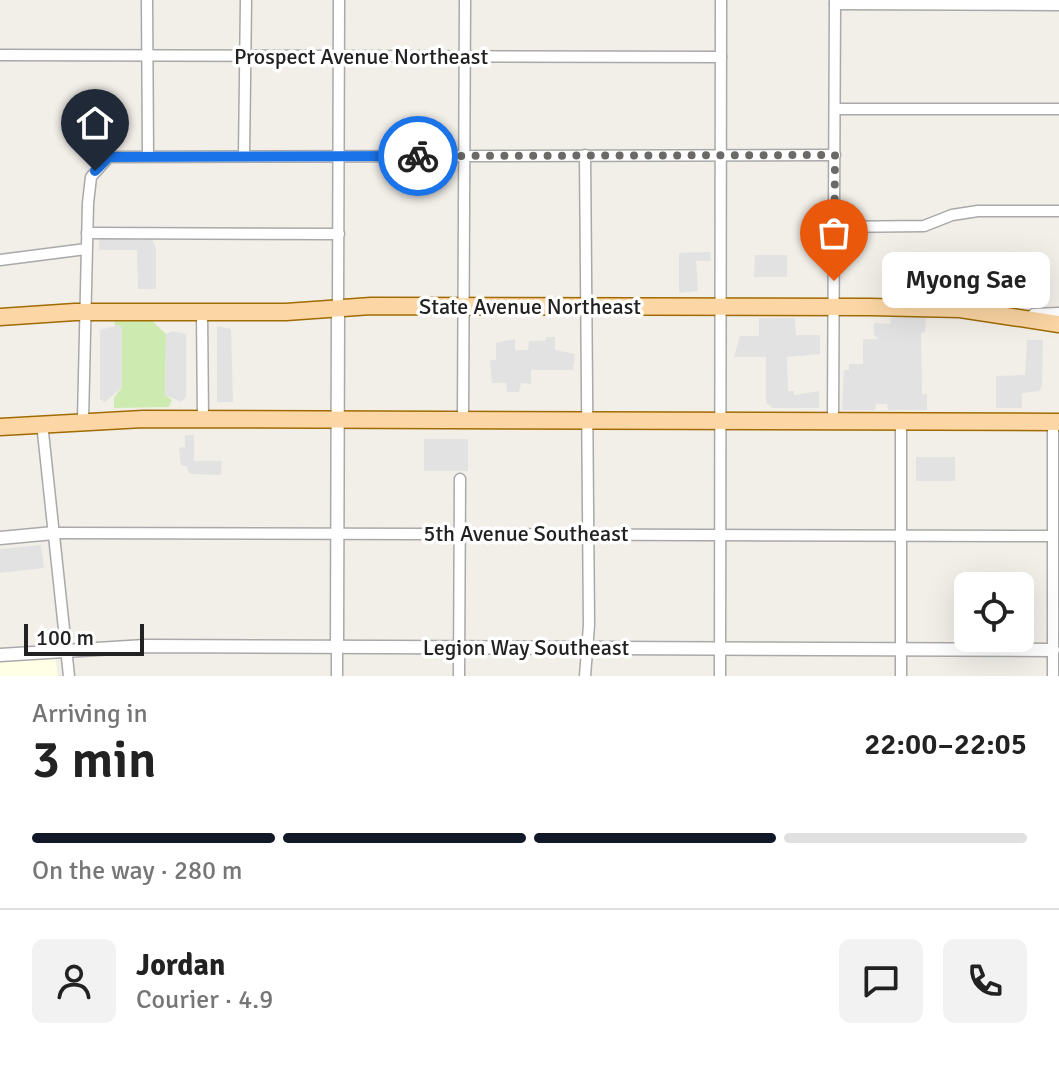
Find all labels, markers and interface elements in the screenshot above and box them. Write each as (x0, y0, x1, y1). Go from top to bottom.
street label: Prospect Avenue Northeast (234, 43, 488, 70)
pin (61, 89, 129, 171)
icon: home (73, 101, 117, 145)
courier (378, 116, 458, 196)
icon: bike (396, 134, 440, 178)
pin (800, 199, 868, 281)
icon: bag (812, 211, 856, 255)
callout: Myong Sae (882, 253, 1050, 309)
text: Myong Sae (905, 264, 1027, 296)
street label: State Avenue Northeast (419, 293, 641, 320)
street label: 5th Avenue Southeast (424, 520, 629, 547)
map controls (954, 572, 1034, 652)
button: locate (954, 572, 1034, 652)
scale bar (24, 620, 144, 656)
text: 100 m (36, 624, 94, 651)
street label: Legion Way Southeast (423, 634, 630, 661)
text: Arriving in (32, 698, 148, 730)
text: 22:00–22:05 (864, 726, 1027, 763)
text: 3 min (32, 728, 157, 792)
text: On the way · 280 m (32, 855, 242, 887)
button: person (32, 939, 116, 1023)
button: chat (839, 939, 923, 1023)
button: phone (943, 939, 1027, 1023)
text: Jordan (136, 947, 225, 984)
text: Courier · 4.9 (136, 984, 273, 1016)

